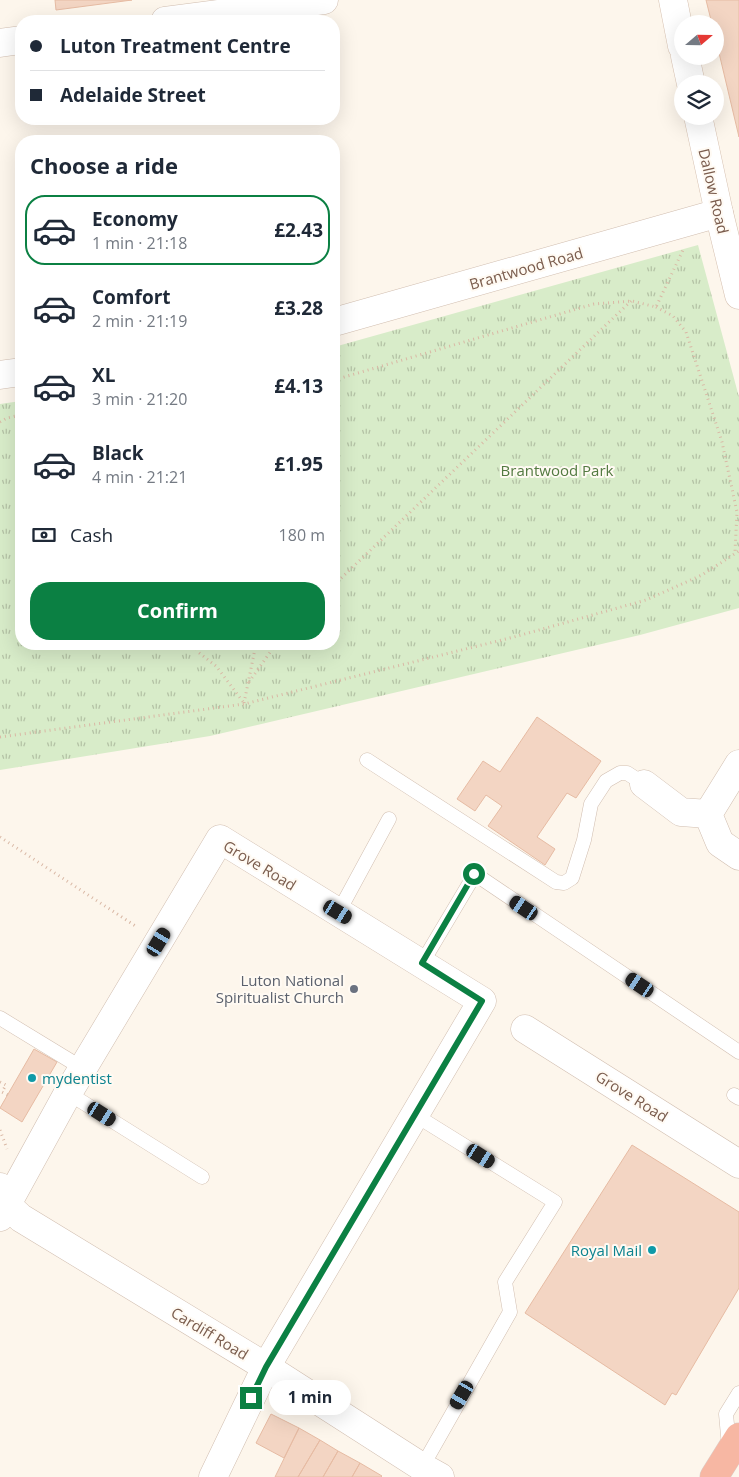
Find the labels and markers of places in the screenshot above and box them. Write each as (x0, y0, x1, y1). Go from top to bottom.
place label: Luton National Spiritualist Church (216, 970, 344, 1007)
marker: Luton National Spiritualist Church (348, 983, 360, 995)
place label: mydentist (42, 1068, 112, 1088)
marker: mydentist (26, 1072, 38, 1084)
place label: Royal Mail (571, 1240, 642, 1260)
marker: Royal Mail (646, 1244, 658, 1256)

